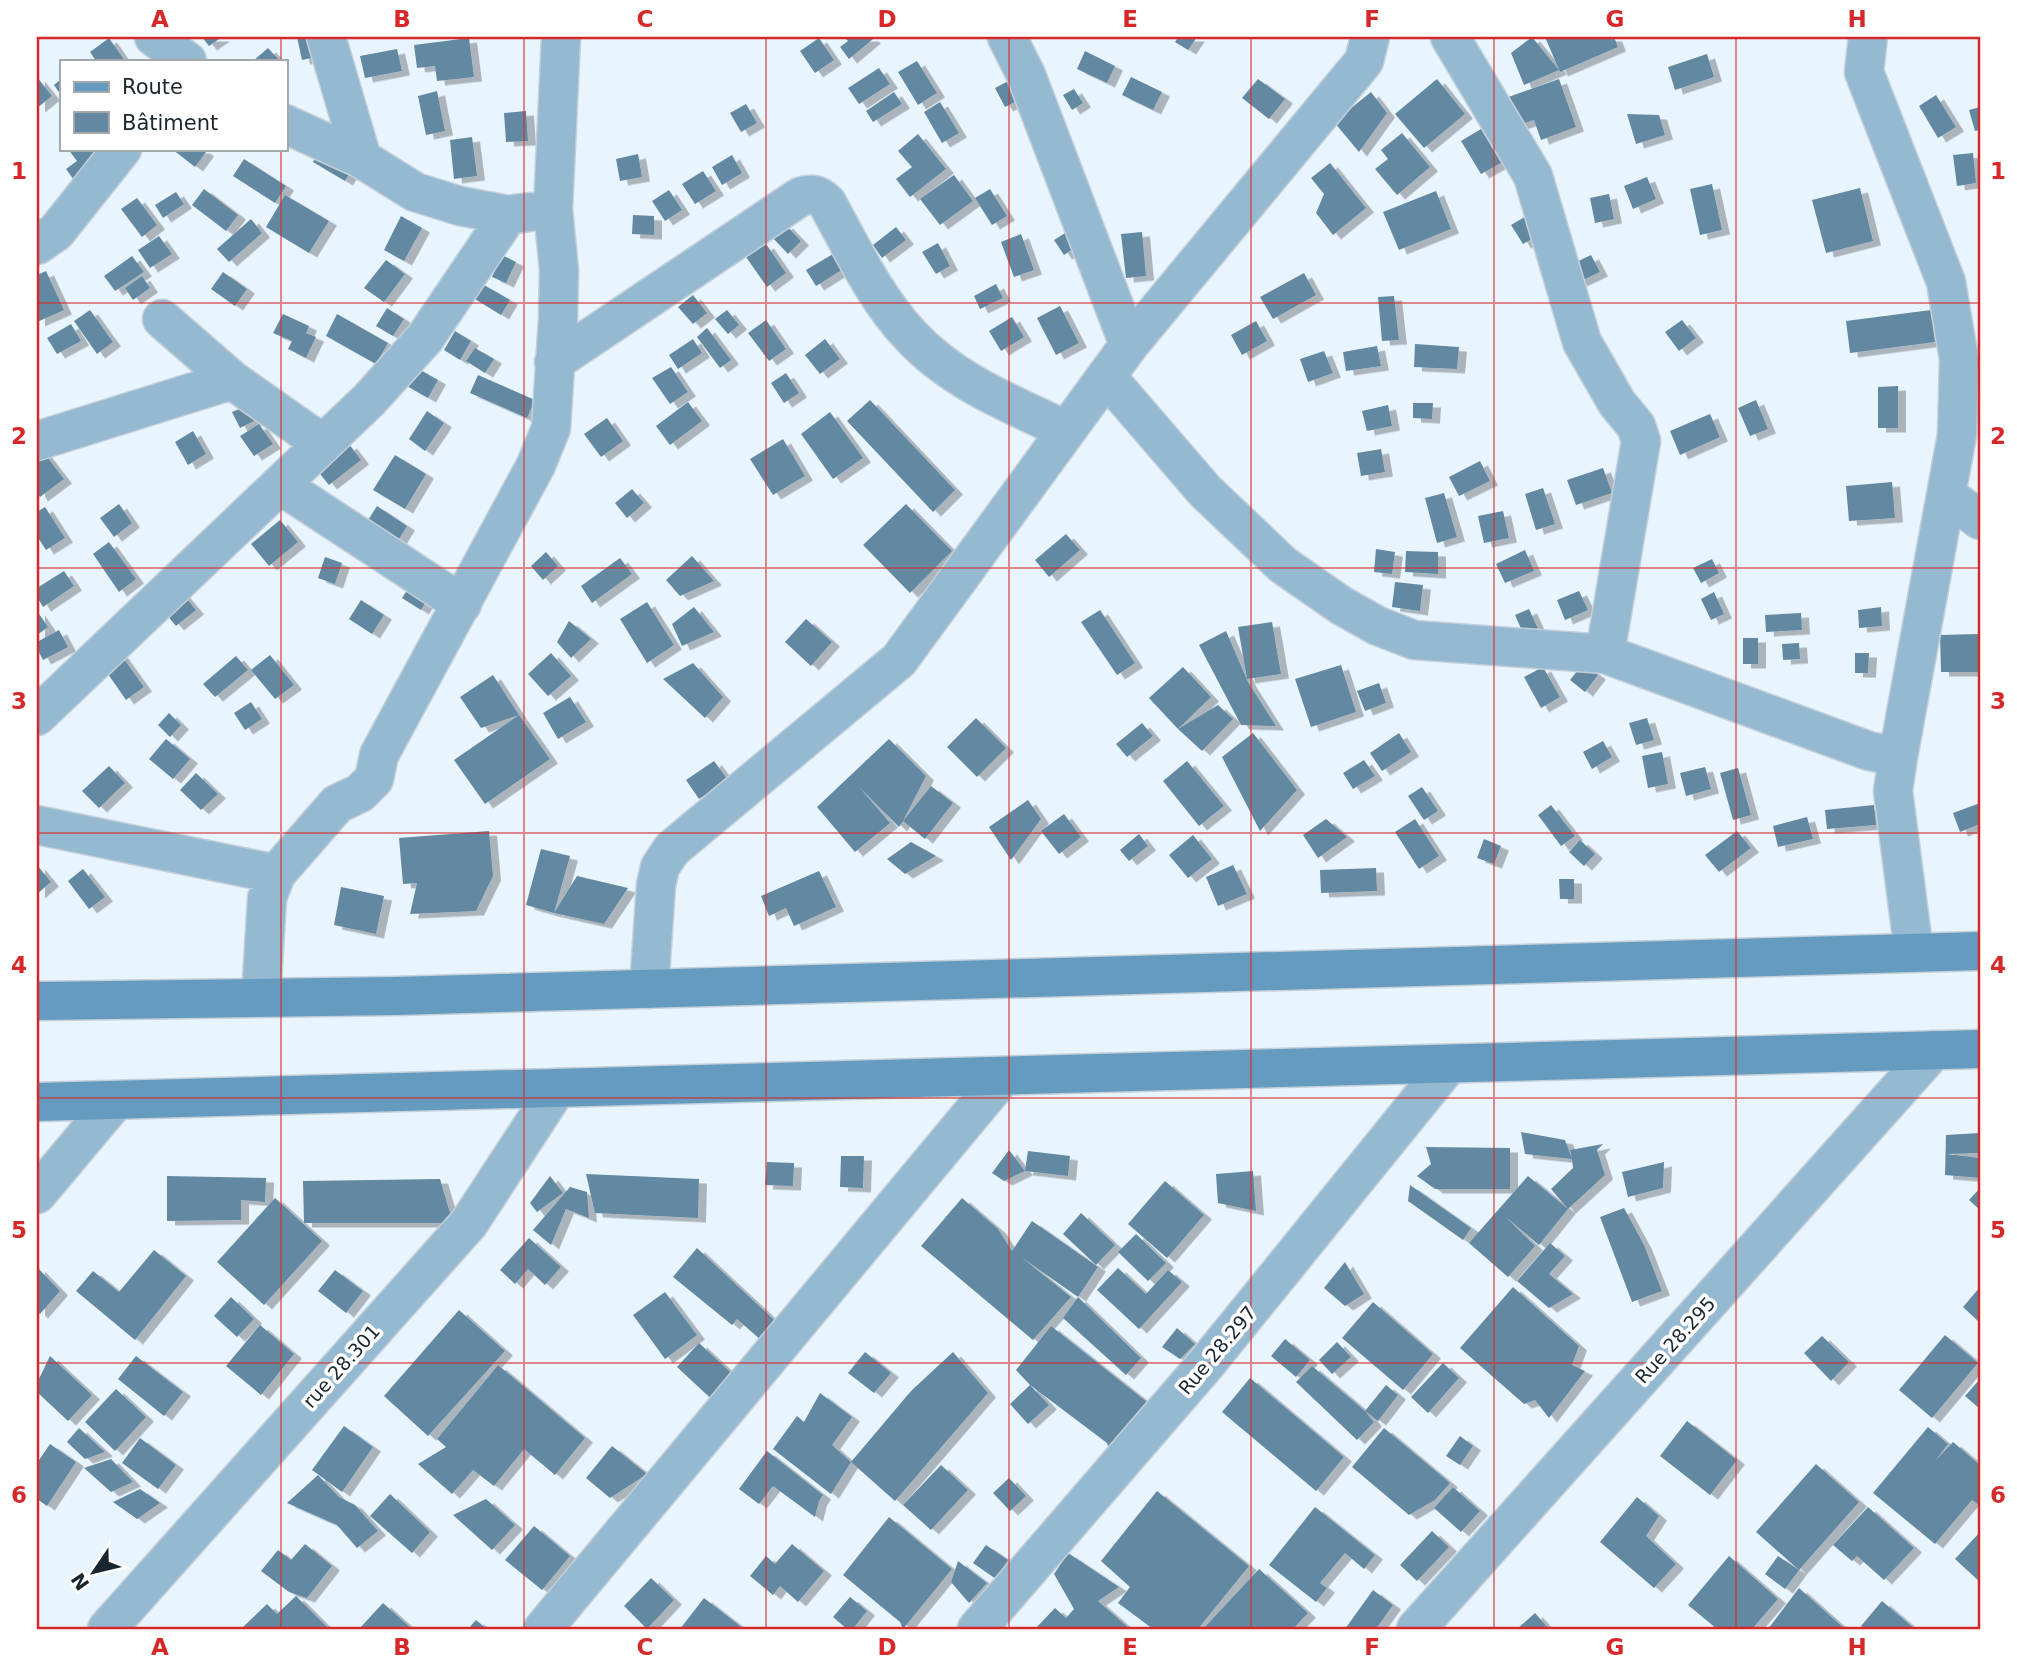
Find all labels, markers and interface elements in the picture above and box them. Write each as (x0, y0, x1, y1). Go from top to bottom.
text: A (151, 6, 169, 32)
text: B (393, 6, 411, 32)
text: C (637, 6, 653, 32)
text: D (877, 6, 897, 32)
text: E (1122, 6, 1138, 32)
text: F (1364, 6, 1380, 32)
text: G (1606, 6, 1624, 32)
text: H (1847, 6, 1867, 32)
legend (60, 60, 287, 150)
text: Route (122, 75, 183, 99)
text: Bâtiment (122, 111, 218, 135)
text: 1 (11, 158, 27, 184)
text: 1 (1990, 158, 2006, 184)
text: 2 (11, 423, 27, 449)
text: 2 (1990, 423, 2006, 449)
text: 3 (11, 688, 27, 714)
text: 3 (1990, 688, 2006, 714)
text: 4 (11, 952, 27, 978)
text: 4 (1990, 952, 2006, 978)
text: 5 (11, 1217, 27, 1243)
text: 5 (1990, 1217, 2006, 1243)
street label: Rue 28.295 (1630, 1292, 1720, 1388)
street label: Rue 28.297 (1174, 1301, 1260, 1399)
street label: rue 28.301 (298, 1320, 384, 1412)
text: 6 (11, 1482, 27, 1508)
text: 6 (1990, 1482, 2006, 1508)
north arrow (60, 1536, 130, 1606)
text: N (67, 1569, 94, 1595)
text: A (151, 1634, 169, 1660)
text: B (393, 1634, 411, 1660)
text: C (637, 1634, 653, 1660)
text: D (877, 1634, 897, 1660)
text: E (1122, 1634, 1138, 1660)
text: F (1364, 1634, 1380, 1660)
text: G (1606, 1634, 1624, 1660)
text: H (1847, 1634, 1867, 1660)

